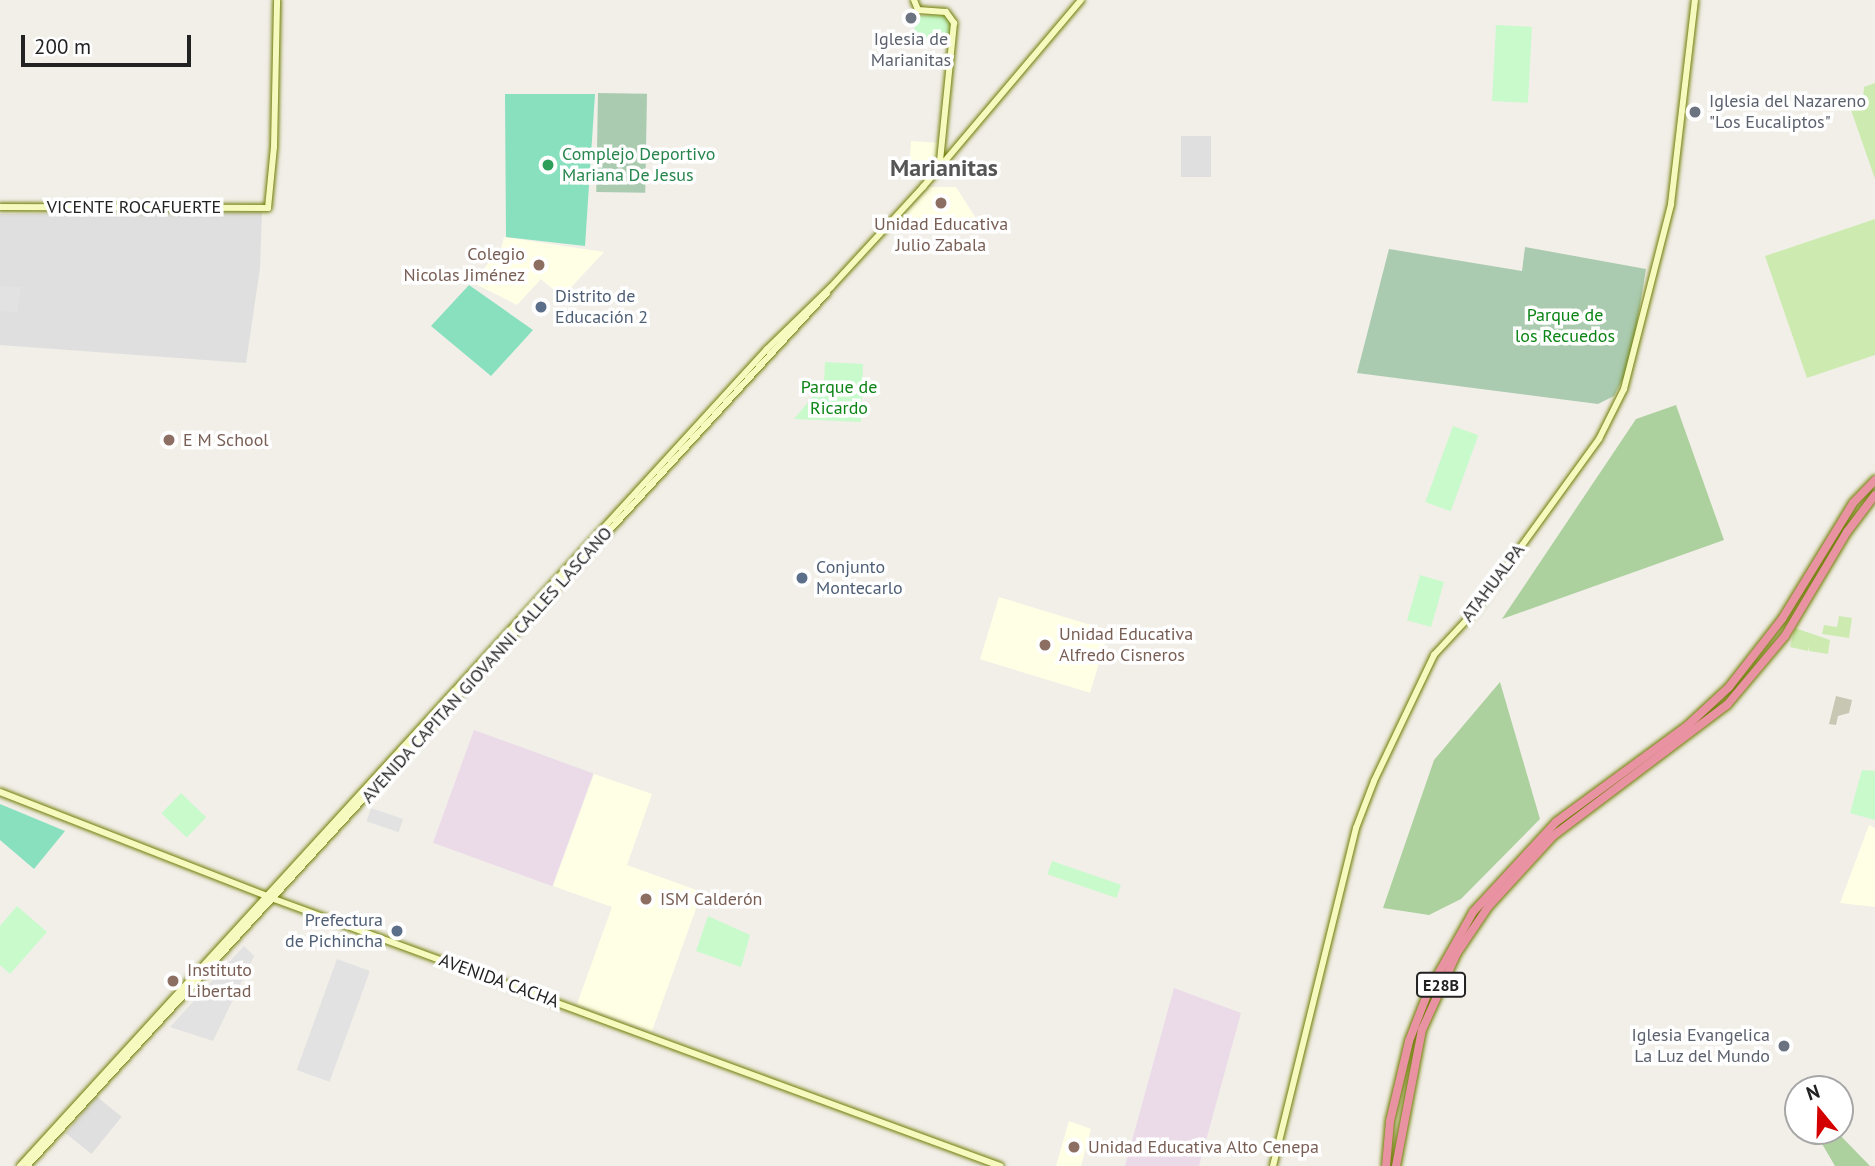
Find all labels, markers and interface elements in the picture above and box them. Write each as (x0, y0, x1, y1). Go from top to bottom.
marker: Iglesia de Marianitas (903, 10, 919, 26)
scale bar (24, 21, 194, 65)
place label: Iglesia de Marianitas (871, 29, 951, 72)
text: 200 m (34, 33, 91, 60)
place label: Iglesia del Nazareno "Los Eucaliptos" (1709, 91, 1866, 134)
marker: Iglesia del Nazareno "Los Eucaliptos" (1687, 104, 1703, 120)
place label: Complejo Deportivo Mariana De Jesus (562, 144, 715, 186)
district label: Marianitas (890, 154, 998, 182)
marker: Complejo Deportivo Mariana De Jesus (540, 157, 556, 173)
marker: Unidad Educativa Julio Zabala (933, 195, 949, 211)
street label: VICENTE ROCAFUERTE (47, 196, 221, 218)
place label: Unidad Educativa Julio Zabala (874, 214, 1008, 256)
place label: Colegio Nicolas Jiménez (403, 244, 525, 286)
marker: Colegio Nicolas Jiménez (531, 257, 547, 273)
place label: Distrito de Educación 2 (555, 286, 648, 328)
marker: Distrito de Educación 2 (533, 299, 549, 315)
park label: Parque de los Recuedos (1515, 305, 1615, 348)
park label: Parque de Ricardo (801, 377, 877, 420)
place label: E M School (183, 429, 269, 451)
marker: E M School (161, 432, 177, 448)
street label: AVENIDA CAPITAN GIOVANNI CALLES LASCANO (357, 522, 617, 808)
street label: ATAHUALPA (1457, 540, 1529, 626)
place label: Conjunto Montecarlo (816, 557, 903, 600)
marker: Conjunto Montecarlo (794, 570, 810, 586)
place label: Unidad Educativa Alfredo Cisneros (1059, 624, 1193, 666)
marker: Unidad Educativa Alfredo Cisneros (1037, 637, 1053, 653)
place label: ISM Calderón (660, 888, 762, 910)
marker: ISM Calderón (638, 891, 654, 907)
place label: Prefectura de Pichincha (285, 910, 383, 953)
marker: Prefectura de Pichincha (389, 923, 405, 939)
street label: AVENIDA CACHA (436, 949, 562, 1013)
place label: Instituto Libertad (187, 960, 252, 1002)
marker: Instituto Libertad (165, 973, 181, 989)
road number: E28B (1415, 973, 1467, 998)
place label: Iglesia Evangelica La Luz del Mundo (1632, 1025, 1770, 1068)
marker: Iglesia Evangelica La Luz del Mundo (1776, 1038, 1792, 1054)
north arrow (1784, 1075, 1854, 1145)
text: N (1803, 1079, 1823, 1105)
place label: Unidad Educativa Alto Cenepa (1088, 1136, 1320, 1158)
marker: Unidad Educativa Alto Cenepa (1066, 1139, 1082, 1155)

